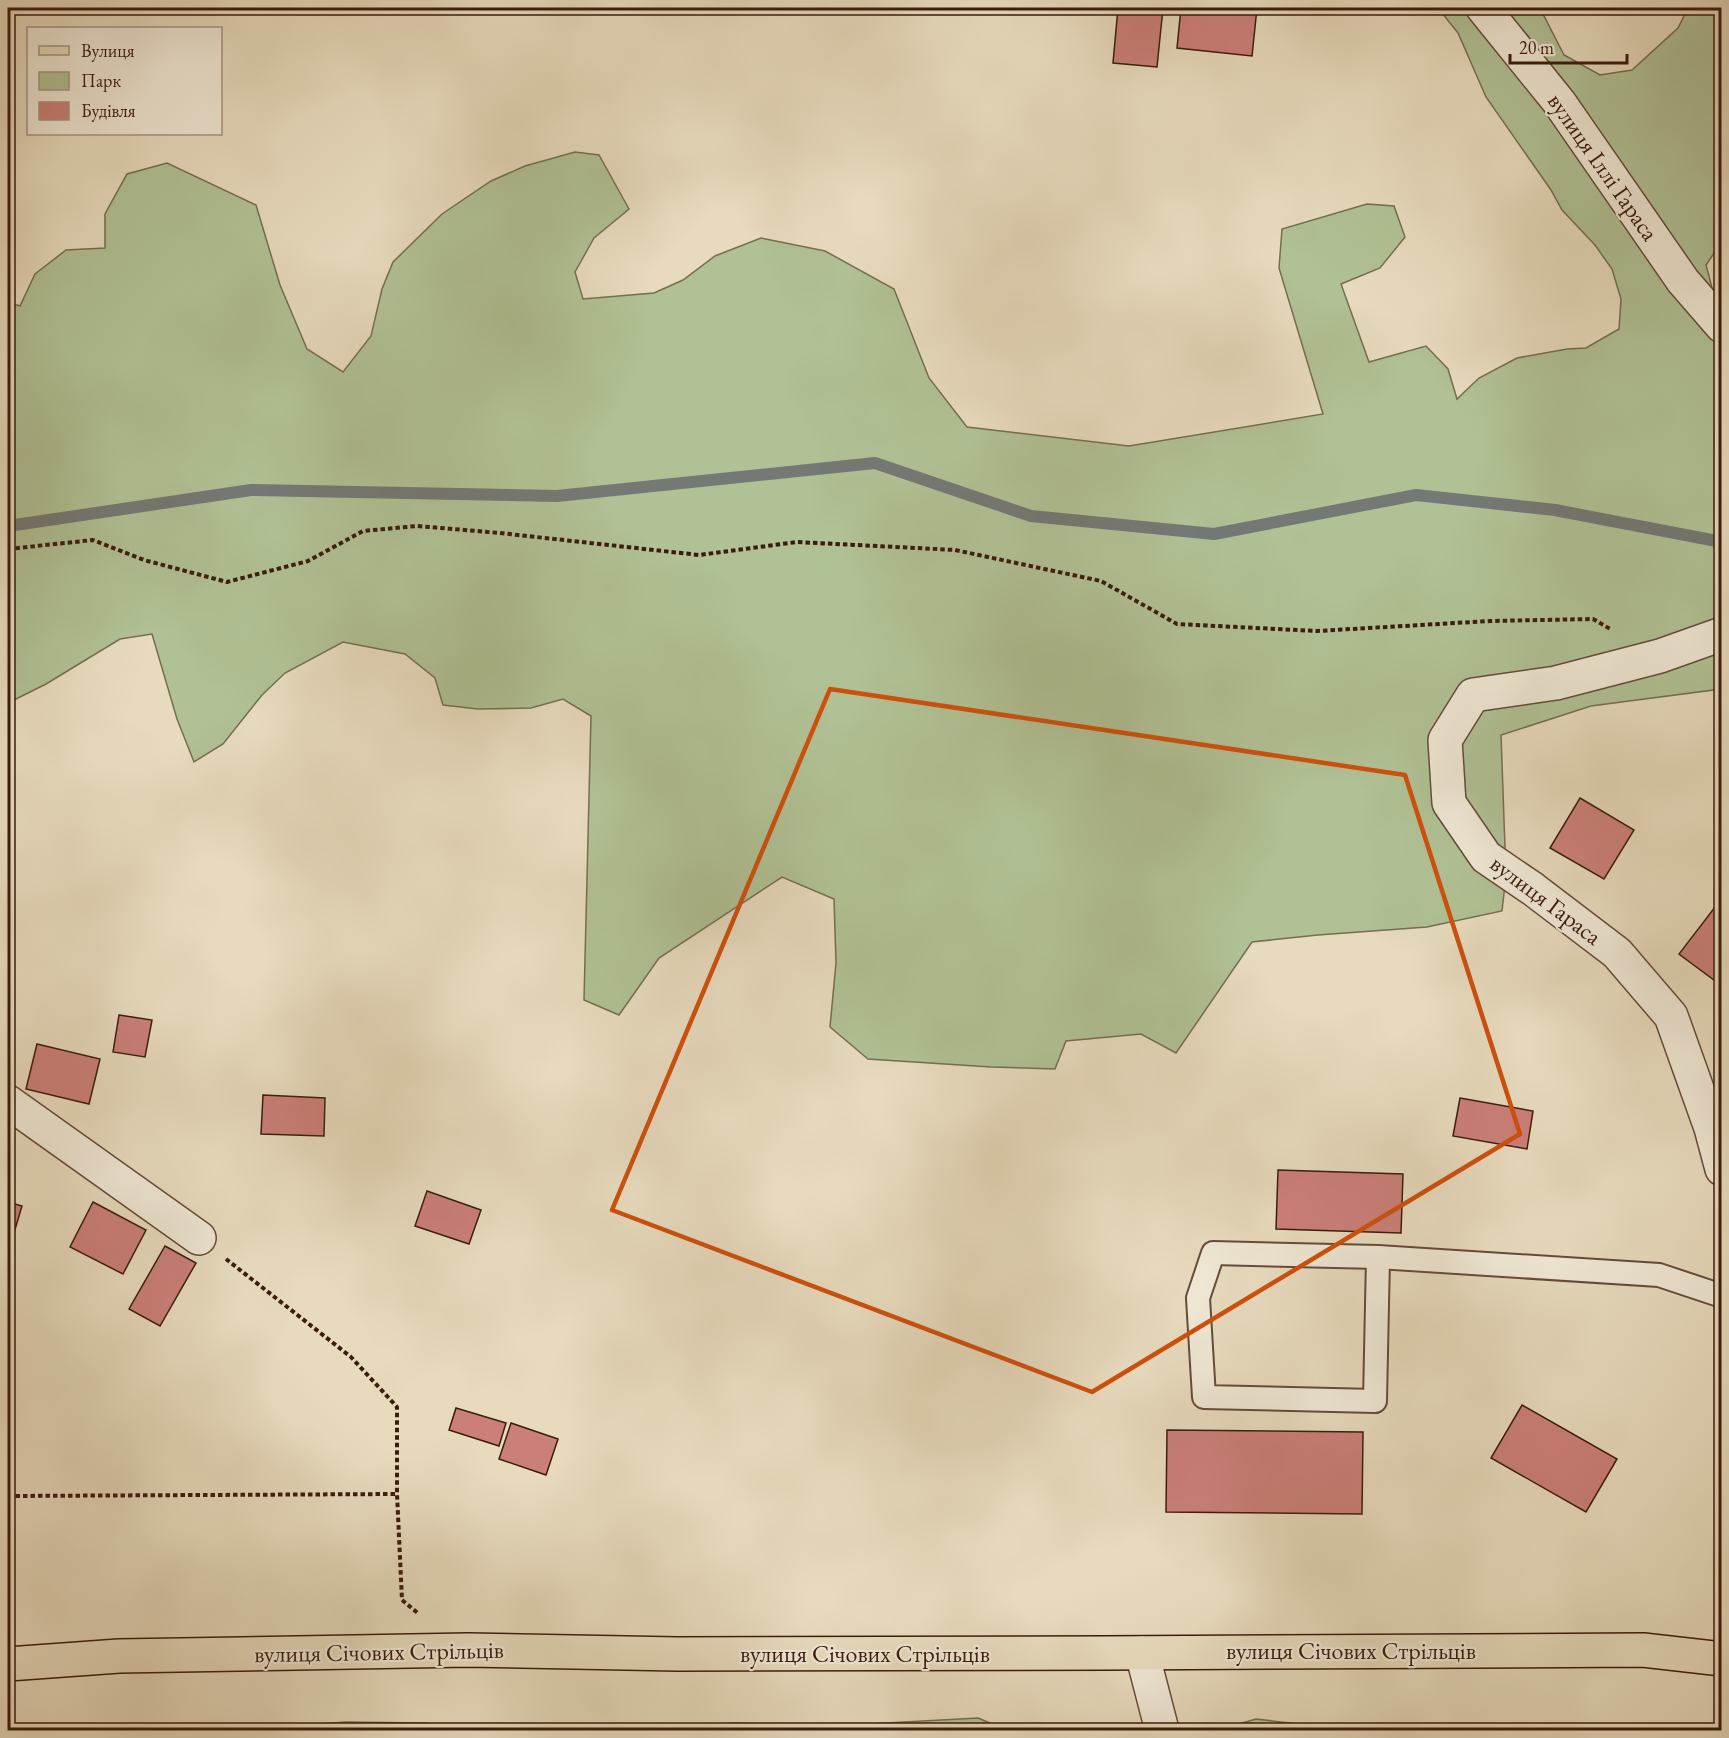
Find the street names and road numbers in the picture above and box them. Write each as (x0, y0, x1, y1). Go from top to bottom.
street label: вулиця Іллі Гараса (1541, 87, 1666, 247)
street label: вулиця Гараса (1484, 848, 1609, 952)
street label: вулиця Січових Стрільців (254, 1634, 504, 1669)
street label: вулиця Січових Стрільців (1226, 1635, 1476, 1666)
street label: вулиця Січових Стрільців (740, 1638, 990, 1669)

